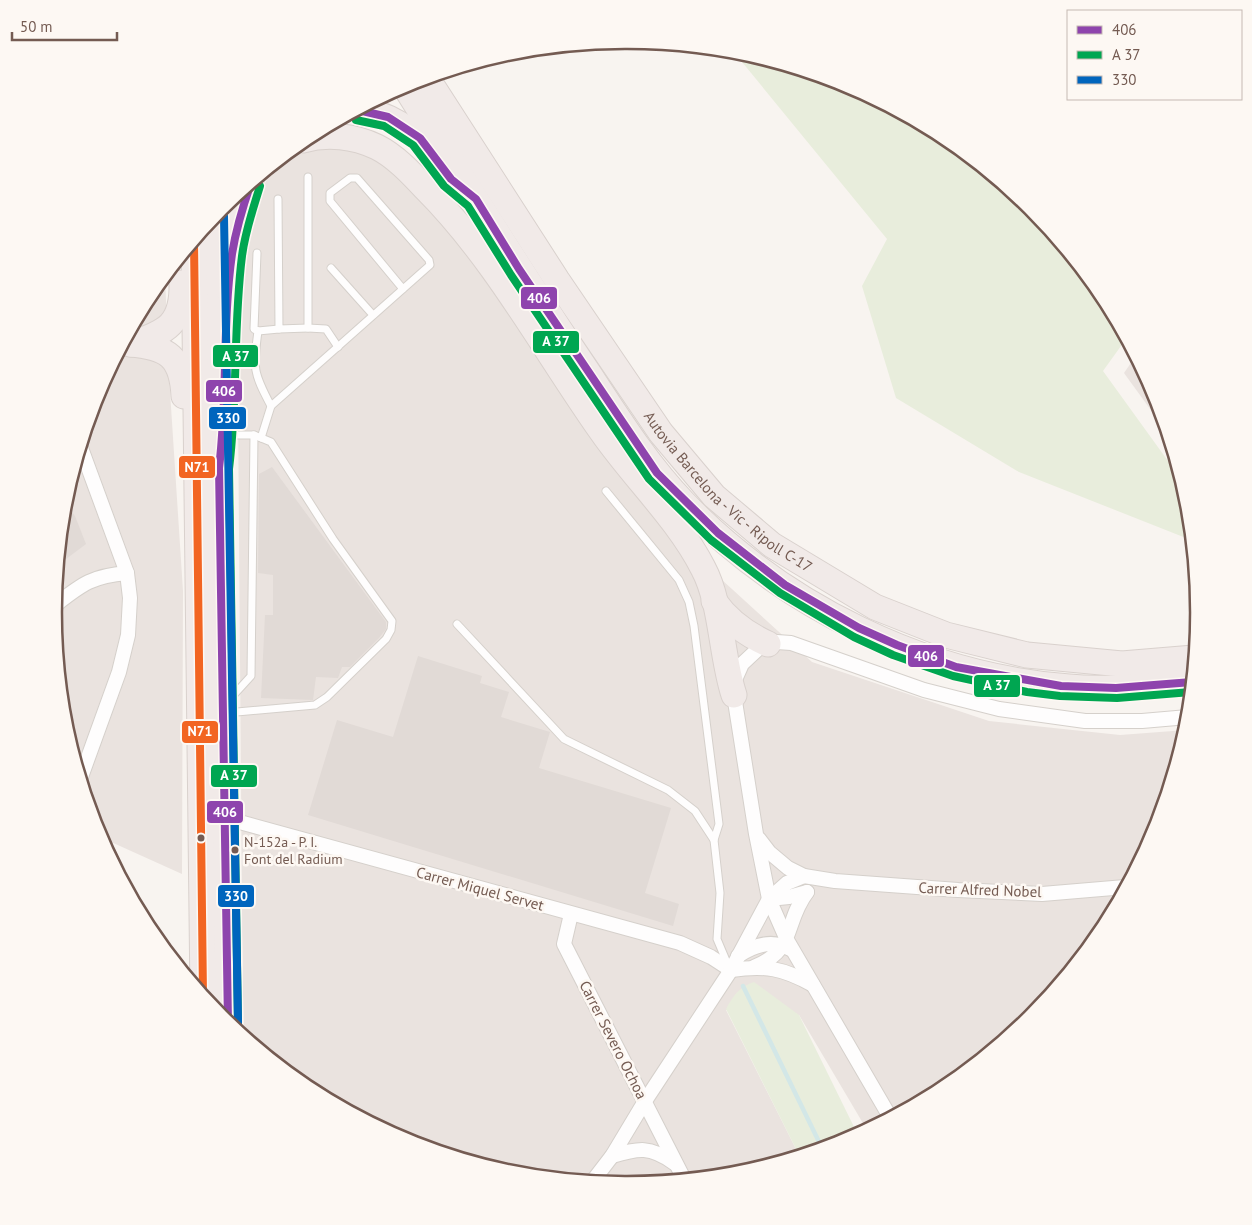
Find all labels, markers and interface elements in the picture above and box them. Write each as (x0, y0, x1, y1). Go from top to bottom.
scale bar (12, 10, 118, 42)
legend (1067, 10, 1242, 100)
text: 50 m (20, 17, 53, 36)
text: 406 (1112, 20, 1137, 39)
text: A 37 (1112, 45, 1141, 64)
text: 330 (1112, 70, 1137, 89)
line badge: 406 (520, 286, 558, 310)
text: 406 (527, 289, 551, 307)
line badge: A 37 (532, 330, 580, 354)
text: A 37 (542, 332, 570, 350)
line badge: A 37 (212, 344, 259, 368)
text: A 37 (222, 347, 250, 365)
line badge: 406 (205, 379, 243, 403)
text: 406 (212, 382, 236, 400)
line badge: 330 (208, 406, 247, 430)
street label: Autovia Barcelona - Vic - Ripoll C-17 (640, 408, 816, 576)
text: 330 (216, 409, 240, 427)
line badge: N71 (178, 455, 216, 479)
text: N71 (184, 458, 210, 476)
line badge: 406 (907, 644, 945, 668)
text: 406 (914, 647, 938, 665)
line badge: A 37 (973, 674, 1021, 698)
text: A 37 (983, 676, 1011, 694)
line badge: N71 (181, 720, 219, 744)
text: N71 (187, 722, 213, 740)
line badge: A 37 (210, 764, 258, 788)
text: A 37 (220, 766, 248, 784)
line badge: 406 (206, 800, 244, 824)
text: 406 (213, 803, 237, 821)
unlabelled marker (196, 833, 206, 843)
place label: N-152a - P. I. Font del Radium (244, 833, 343, 868)
marker: N-152a - P. I. Font del Radium (230, 845, 240, 855)
street label: Carrer Miquel Servet (414, 862, 546, 915)
street label: Carrer Alfred Nobel (918, 878, 1043, 901)
line badge: 330 (217, 884, 255, 908)
text: 330 (224, 887, 248, 905)
street label: Carrer Severo Ochoa (575, 977, 652, 1102)

